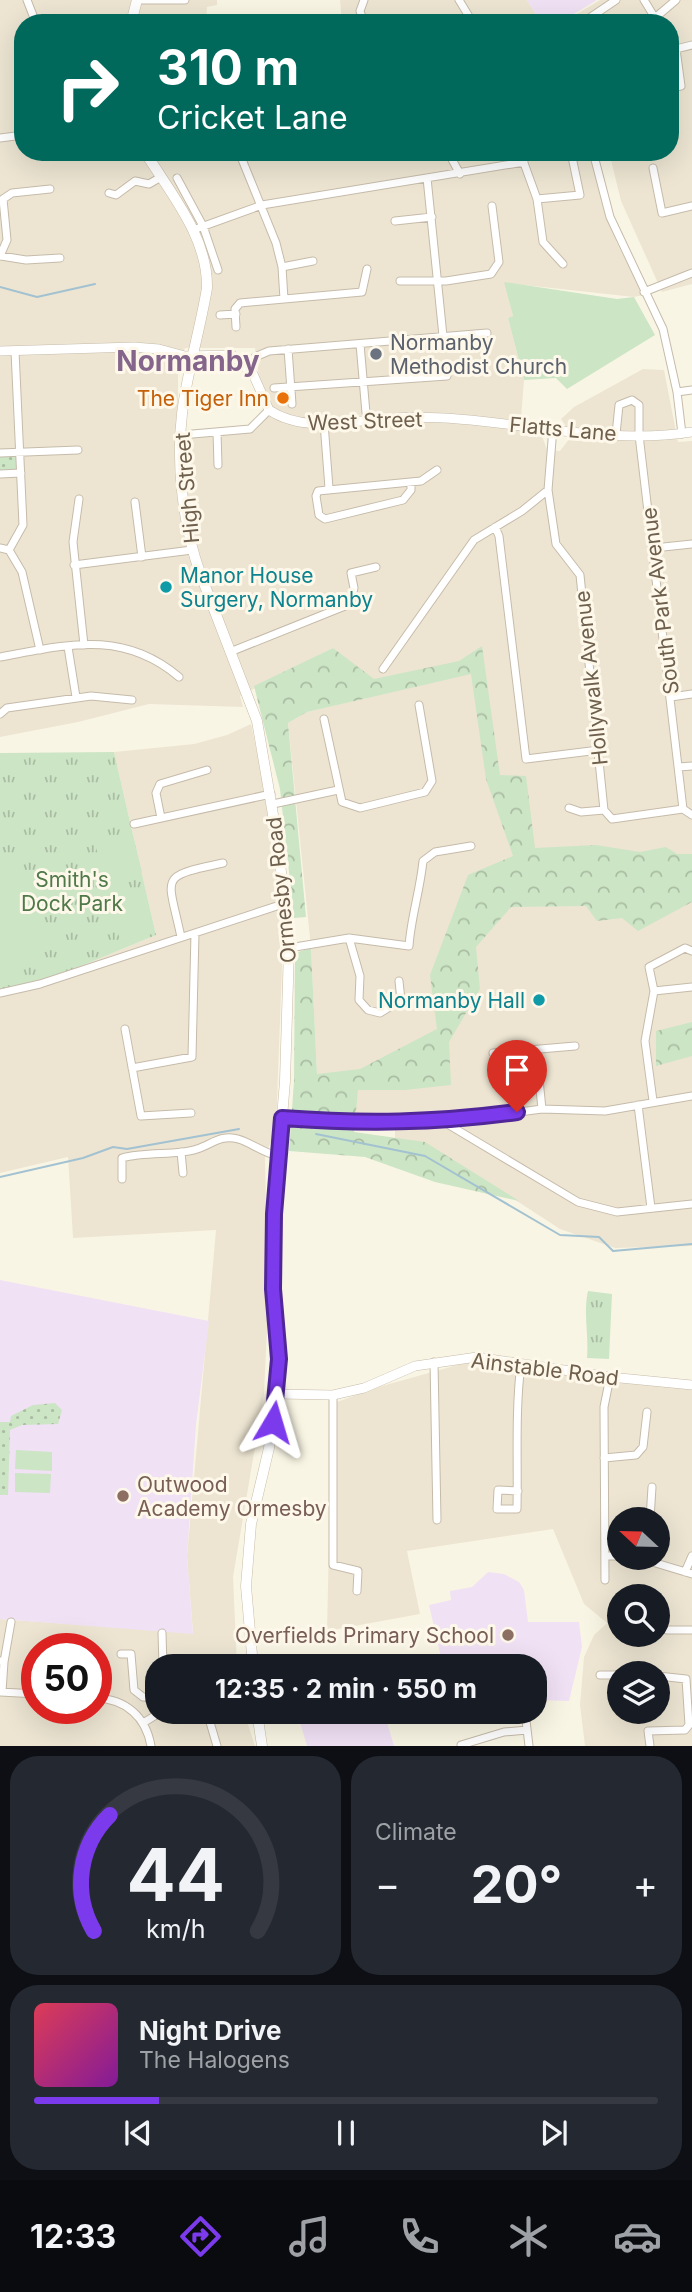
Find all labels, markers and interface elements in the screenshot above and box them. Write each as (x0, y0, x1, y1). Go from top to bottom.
text: 310 m (157, 38, 299, 97)
icon: right (42, 42, 133, 133)
text: Cricket Lane (157, 98, 348, 137)
place label: Normanby Methodist Church (390, 330, 567, 379)
district label: Normanby (116, 344, 260, 378)
marker: Normanby Methodist Church (368, 346, 384, 362)
place label: The Tiger Inn (137, 386, 269, 411)
marker: The Tiger Inn (275, 390, 291, 406)
street label: West Street (307, 406, 423, 435)
street label: Flatts Lane (508, 412, 618, 446)
street label: High Street (170, 431, 204, 544)
street label: South Park Avenue (636, 506, 684, 696)
place label: Manor House Surgery, Normanby (180, 563, 373, 612)
marker: Manor House Surgery, Normanby (158, 579, 174, 595)
street label: Hollywalk Avenue (569, 589, 613, 767)
street label: Ormesby Road (261, 816, 301, 964)
park label: Smith's Dock Park (21, 867, 124, 916)
place label: Normanby Hall (378, 988, 525, 1013)
marker: Normanby Hall (531, 992, 547, 1008)
pin (487, 1040, 547, 1112)
icon: arrive (498, 1051, 536, 1089)
street label: Ainstable Road (470, 1348, 620, 1390)
position arrow (236, 1385, 310, 1459)
place label: Outwood Academy Ormesby (137, 1472, 327, 1521)
marker: Outwood Academy Ormesby (115, 1488, 131, 1504)
north arrow (607, 1507, 670, 1570)
map controls (607, 1507, 670, 1724)
button: search (607, 1584, 670, 1647)
place label: Overfields Primary School (235, 1623, 494, 1648)
marker: Overfields Primary School (500, 1627, 516, 1643)
speed limit sign: 50 (21, 1633, 112, 1724)
button: layers (607, 1661, 670, 1724)
text: 12:35 · 2 min · 550 m (215, 1673, 477, 1704)
text: Climate (375, 1818, 457, 1846)
text: 44 (126, 1831, 225, 1920)
text: 20° (471, 1853, 562, 1916)
text: − (375, 1861, 400, 1907)
text: + (633, 1861, 658, 1907)
text: km/h (146, 1914, 205, 1944)
text: Night Drive (139, 2015, 281, 2046)
text: The Halogens (139, 2046, 290, 2074)
icon: previous (119, 2114, 157, 2152)
icon: pause (327, 2114, 365, 2152)
icon: next (535, 2114, 573, 2152)
icon: directions (176, 2212, 225, 2261)
icon: music (285, 2212, 334, 2261)
icon: phone (395, 2212, 444, 2261)
icon: climate (504, 2212, 553, 2261)
icon: car (613, 2212, 662, 2261)
text: 12:33 (30, 2217, 116, 2256)

